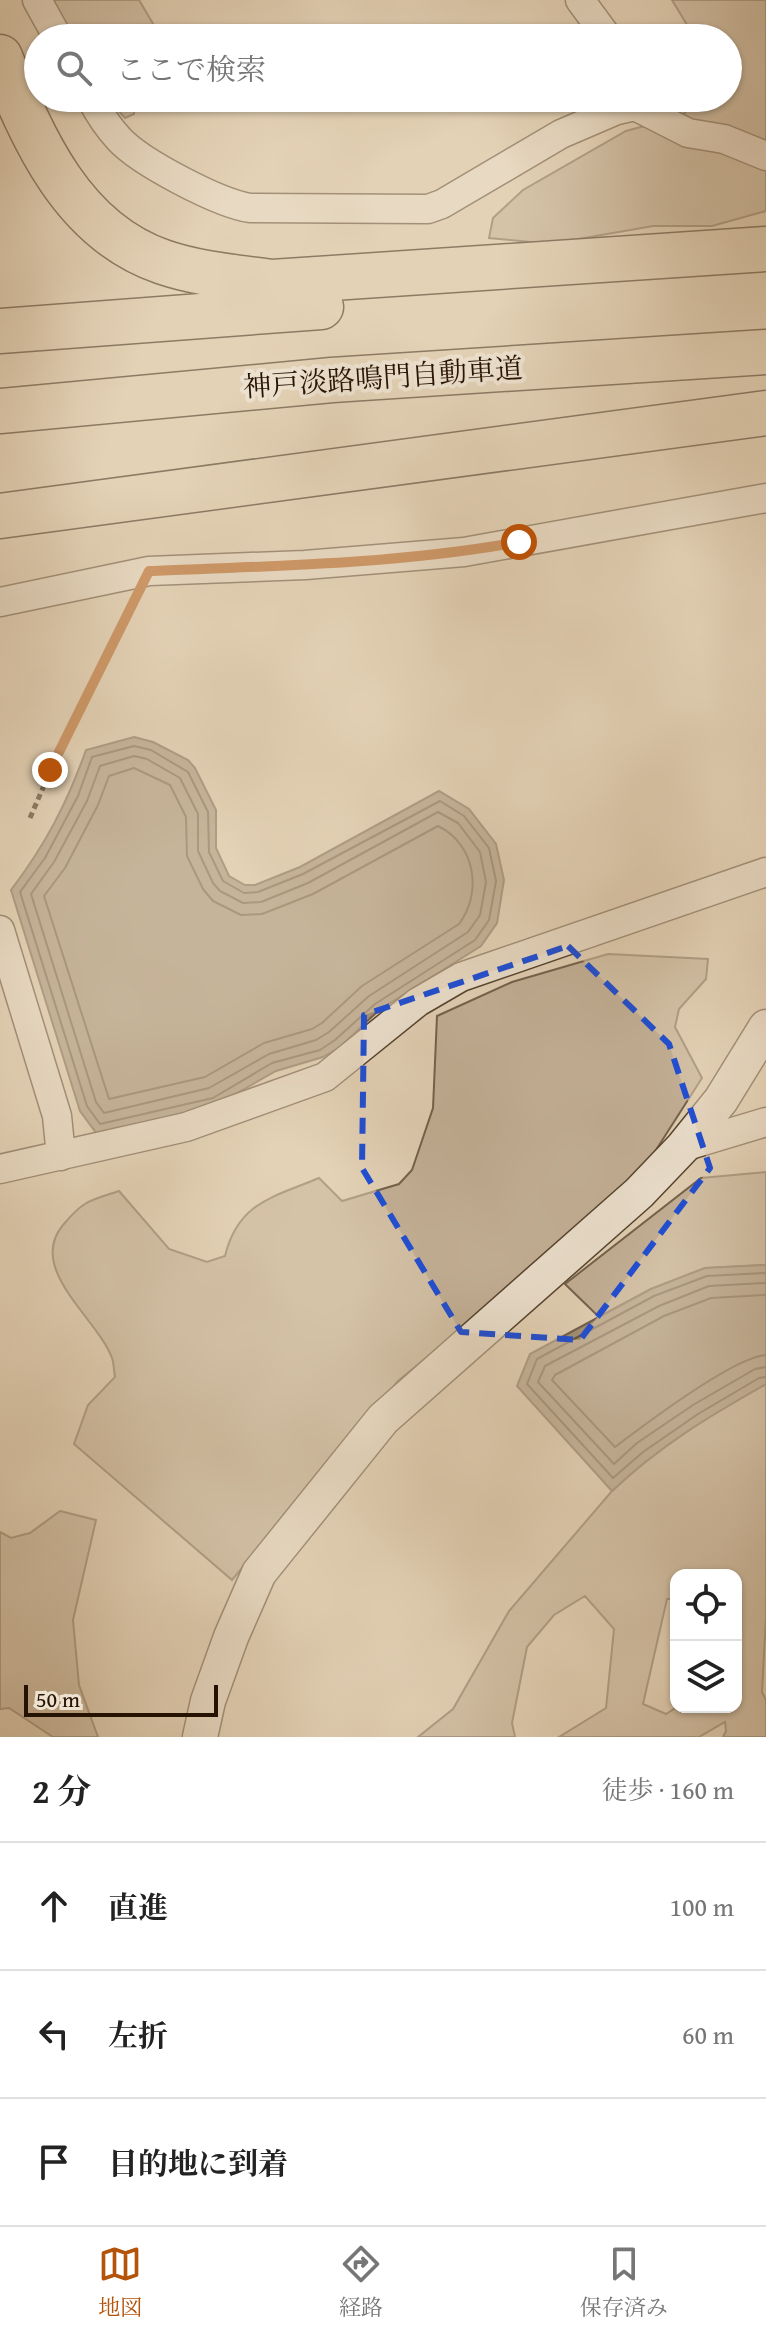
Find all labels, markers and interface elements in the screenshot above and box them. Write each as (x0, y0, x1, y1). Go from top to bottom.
search box (24, 24, 742, 112)
icon: search (52, 46, 96, 90)
text: ここで検索 (116, 47, 266, 91)
street label: 神戸淡路鳴門自動車道 (242, 346, 524, 407)
route start (501, 524, 537, 560)
route end (32, 752, 68, 788)
map controls (670, 1569, 742, 1713)
button: locate (670, 1569, 742, 1641)
button: layers (670, 1641, 742, 1713)
scale bar (24, 1681, 218, 1717)
text: 50 m (36, 1683, 80, 1715)
text: 2 分 (32, 1766, 91, 1815)
text: 徒歩 · 160 m (602, 1770, 734, 1809)
icon: ahead (32, 1884, 76, 1928)
text: 直進 (108, 1885, 168, 1929)
text: 100 m (669, 1887, 734, 1926)
icon: left (32, 2012, 76, 2056)
text: 左折 (108, 2013, 168, 2057)
text: 60 m (682, 2015, 734, 2054)
icon: arrive (32, 2140, 76, 2184)
text: 目的地に到着 (108, 2141, 288, 2185)
tab: 地図 (98, 2242, 142, 2323)
tab: 経路 (339, 2242, 383, 2323)
tab: 保存済み (580, 2242, 668, 2323)

